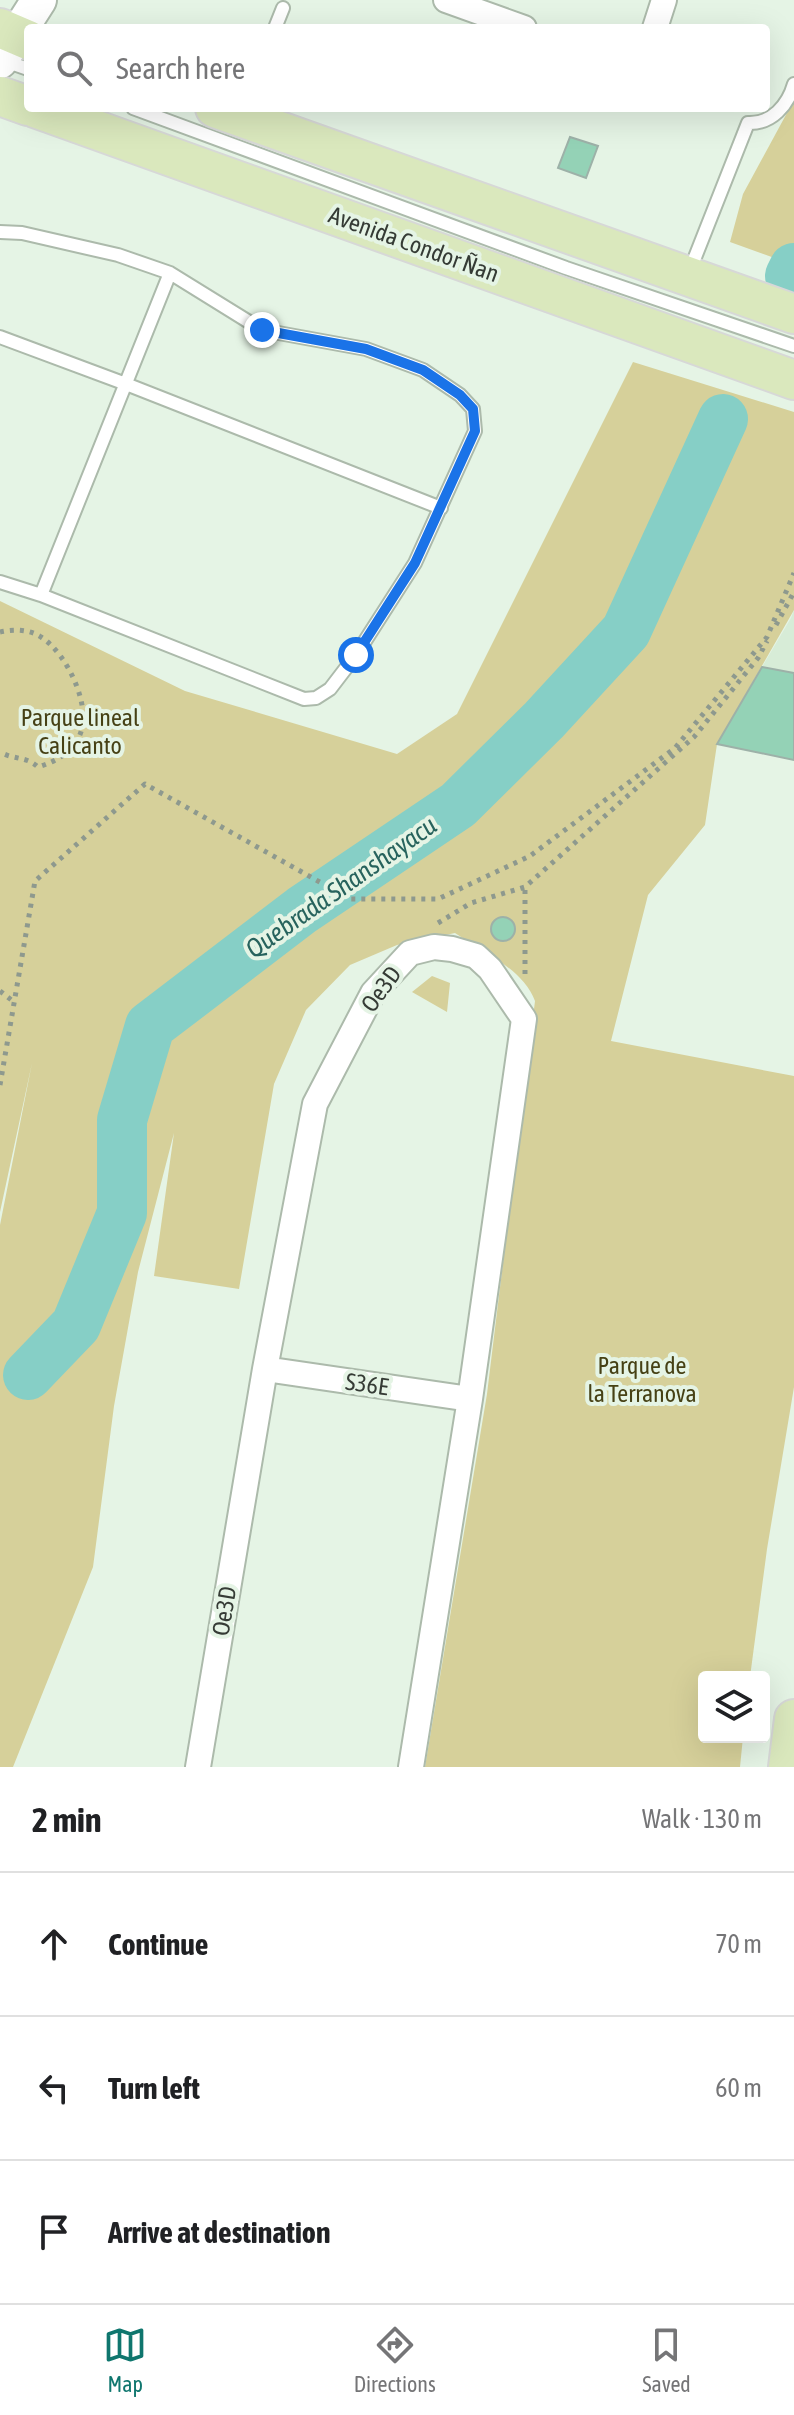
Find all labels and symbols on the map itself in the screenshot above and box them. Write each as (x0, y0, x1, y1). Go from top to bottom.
street label: Avenida Condor Ñan (325, 201, 503, 287)
route end (244, 312, 280, 348)
route start (338, 637, 374, 673)
park label: Parque lineal Calicanto (21, 704, 140, 759)
water label: Quebrada Shanshayacu (240, 810, 442, 964)
street label: Oe3D (355, 961, 407, 1017)
park label: Parque de la Terranova (587, 1352, 697, 1407)
street label: S36E (344, 1368, 390, 1400)
street label: Oe3D (207, 1584, 241, 1638)

